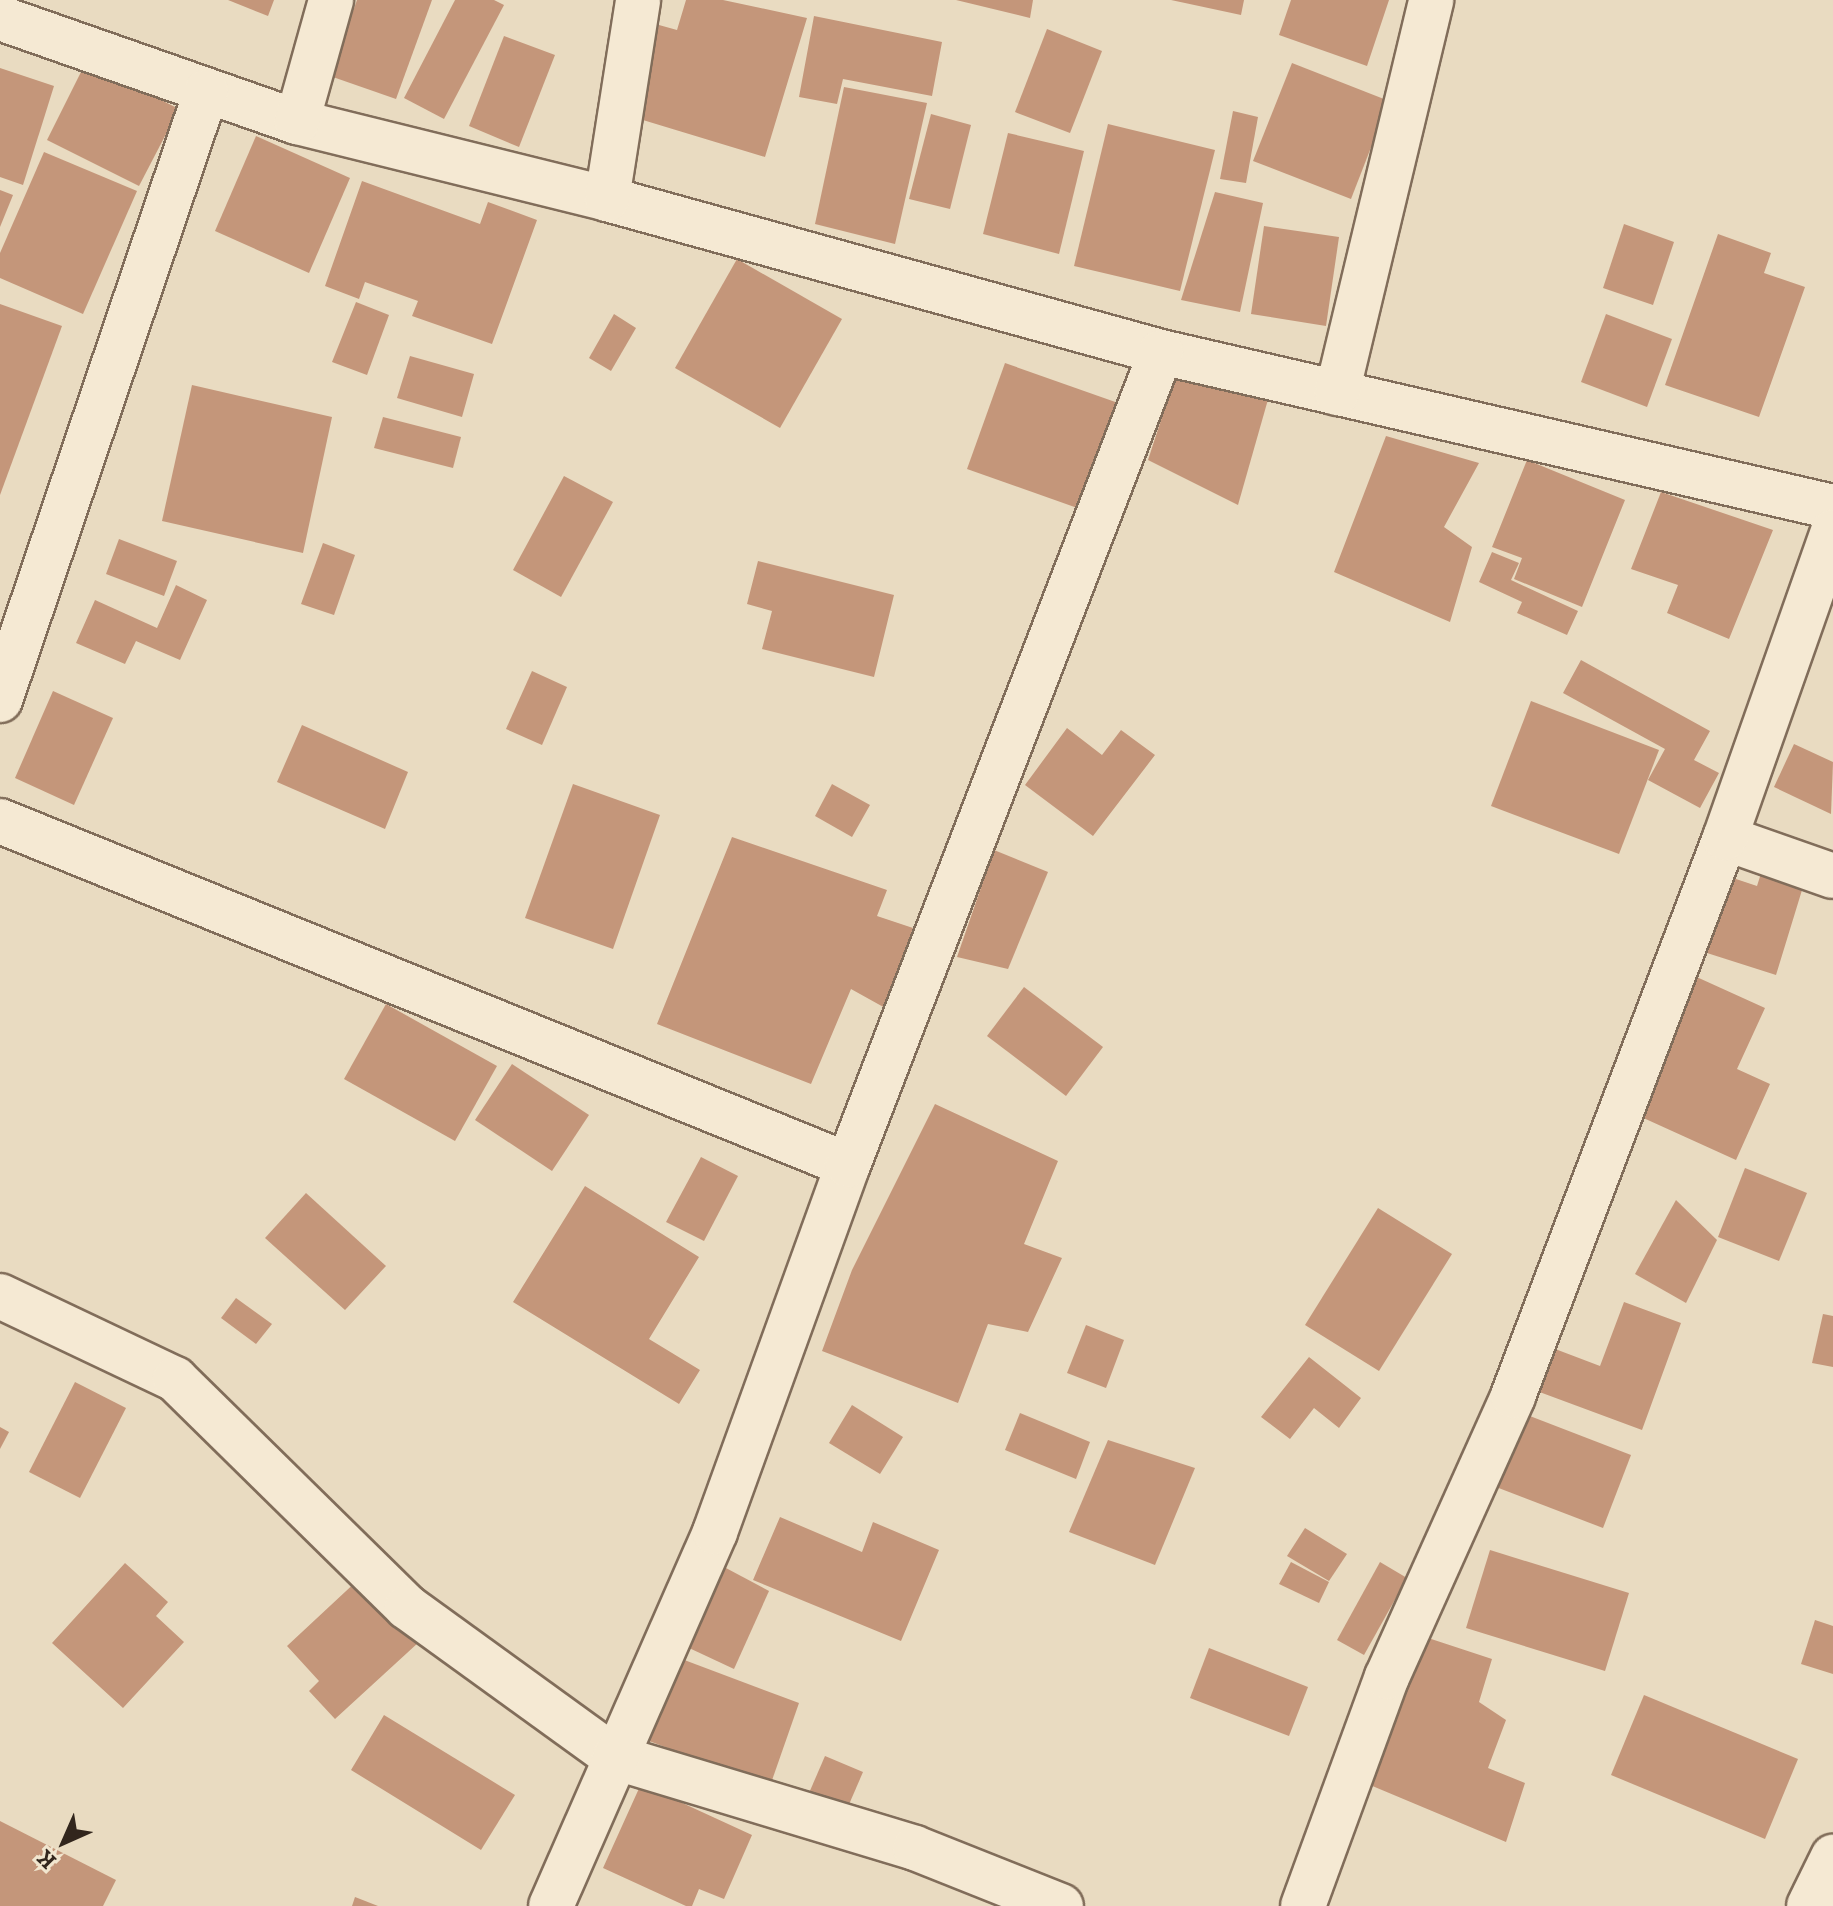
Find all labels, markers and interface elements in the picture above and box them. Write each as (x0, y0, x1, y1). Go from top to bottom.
north arrow (24, 1802, 104, 1882)
text: K (32, 1844, 62, 1874)

